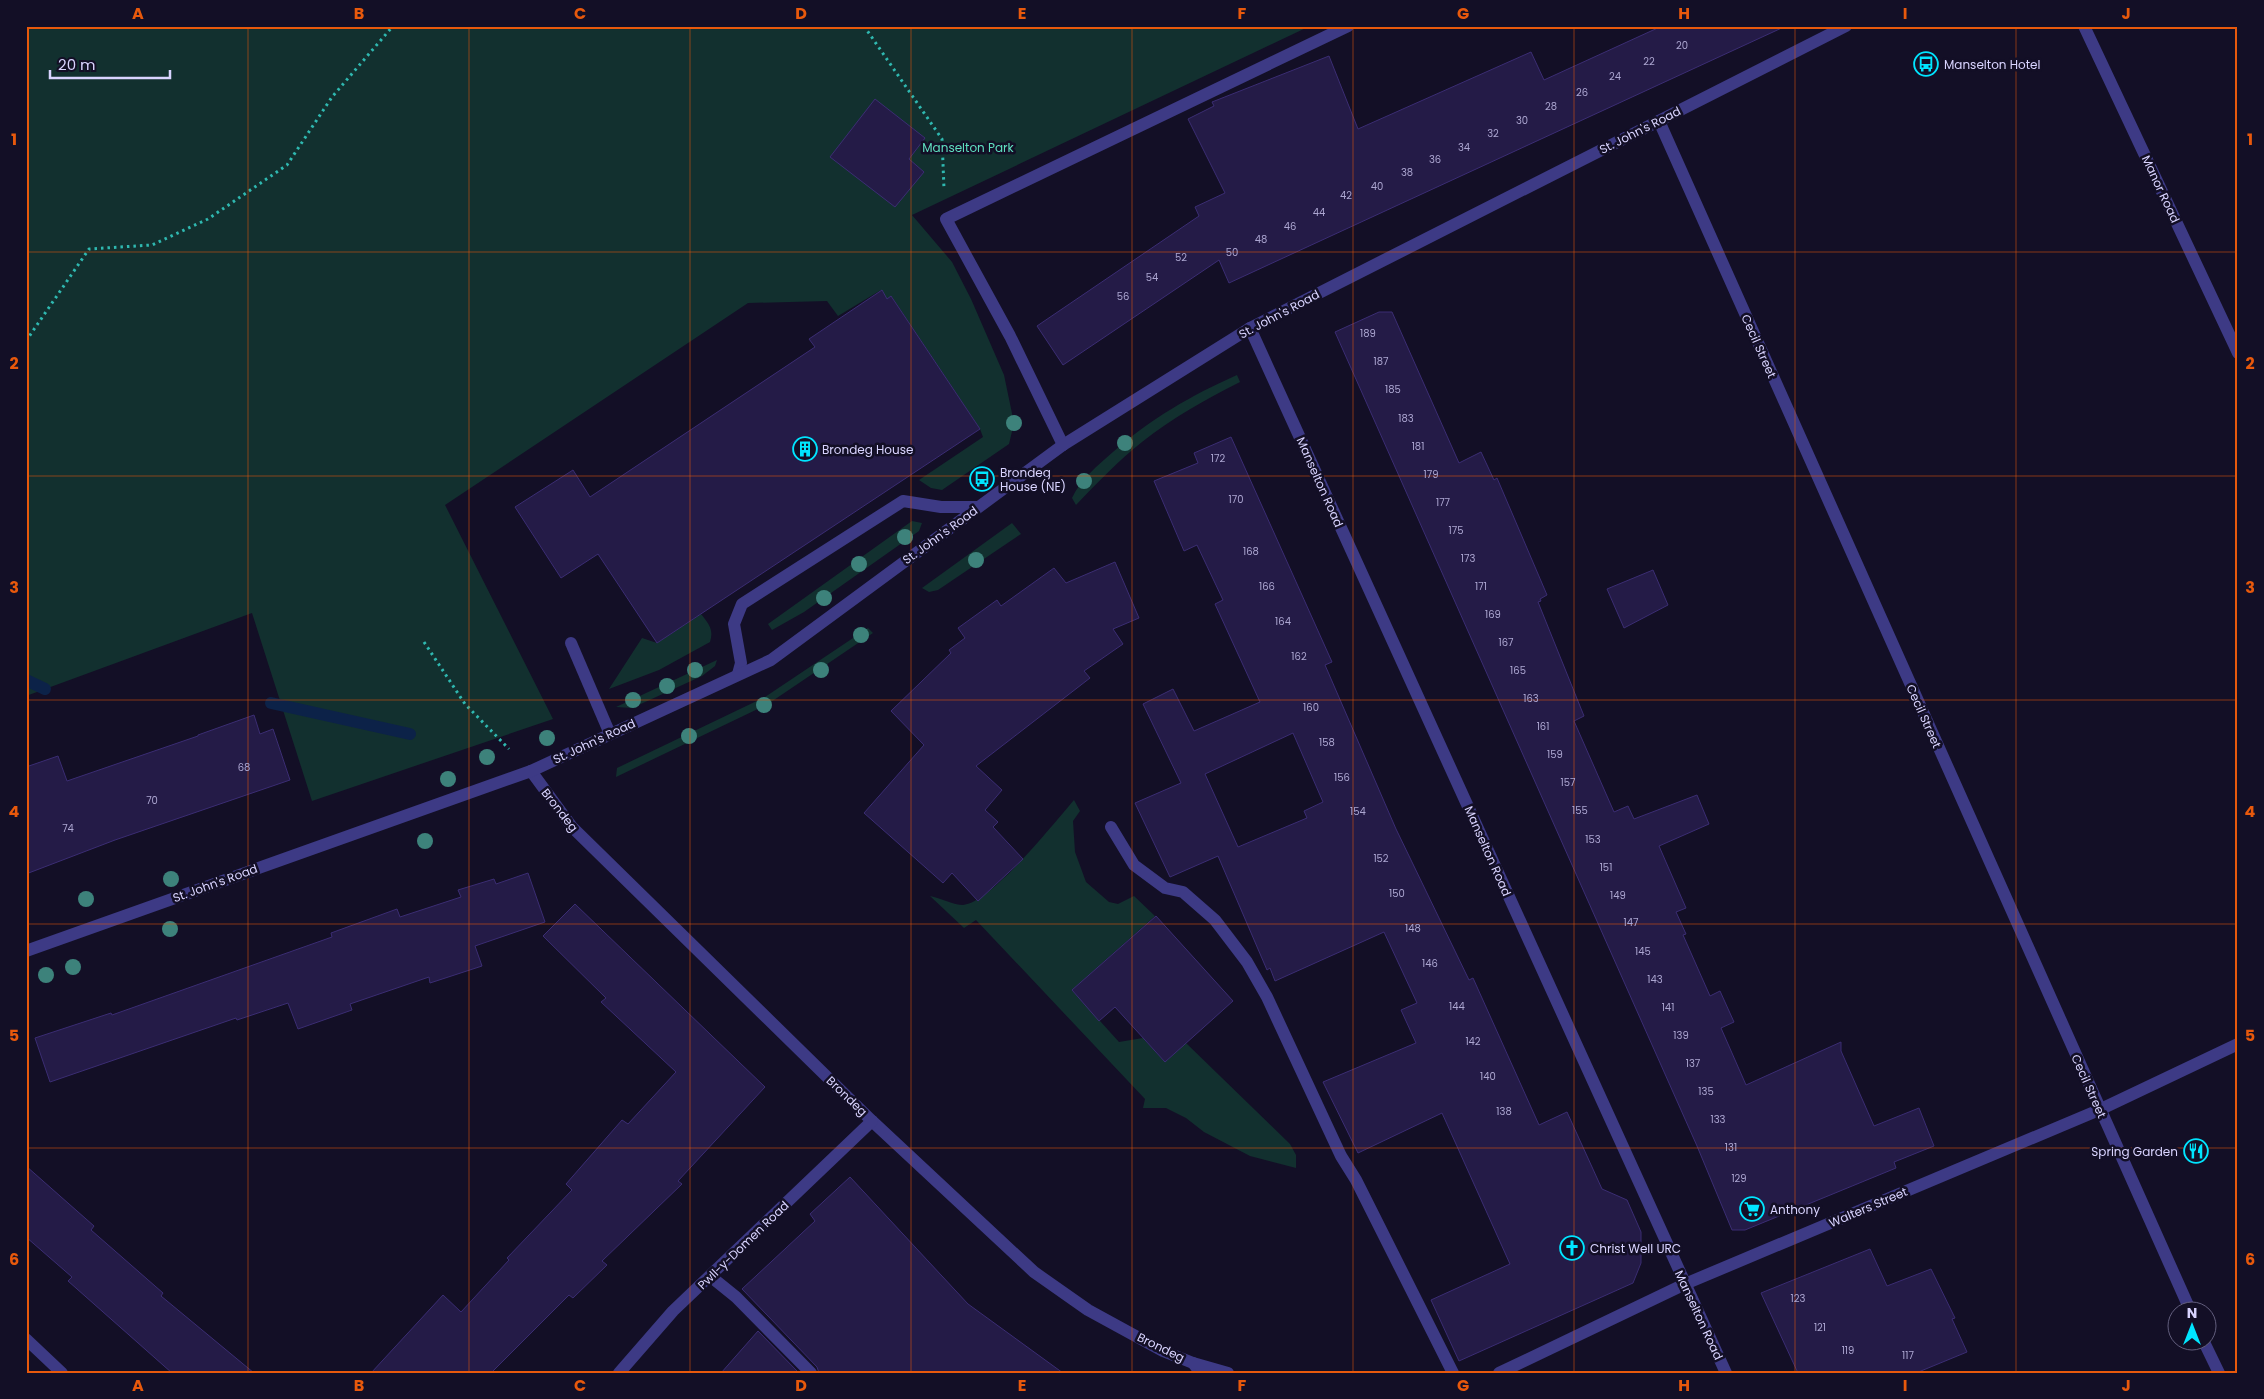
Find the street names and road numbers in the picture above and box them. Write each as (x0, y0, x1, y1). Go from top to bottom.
street label: St. John's Road (1596, 102, 1684, 158)
street label: Manor Road (2138, 152, 2184, 226)
street label: St. John's Road (1236, 286, 1322, 342)
street label: Cecil Street (1737, 311, 1781, 381)
street label: Manselton Road (1293, 434, 1347, 530)
street label: St. John's Road (899, 502, 981, 568)
street label: Cecil Street (1902, 681, 1946, 751)
street label: St. John's Road (550, 714, 638, 768)
street label: Brondeg (538, 785, 582, 835)
street label: Manselton Road (1461, 803, 1515, 899)
street label: St. John's Road (170, 860, 260, 906)
street label: Cecil Street (2067, 1051, 2111, 1121)
street label: Brondeg (823, 1072, 871, 1120)
street label: Walters Street (1826, 1183, 1910, 1231)
street label: Pwll-y-Domen Road (694, 1197, 792, 1293)
street label: Manselton Road (1671, 1267, 1727, 1363)
street label: Brondeg (1134, 1328, 1188, 1366)

